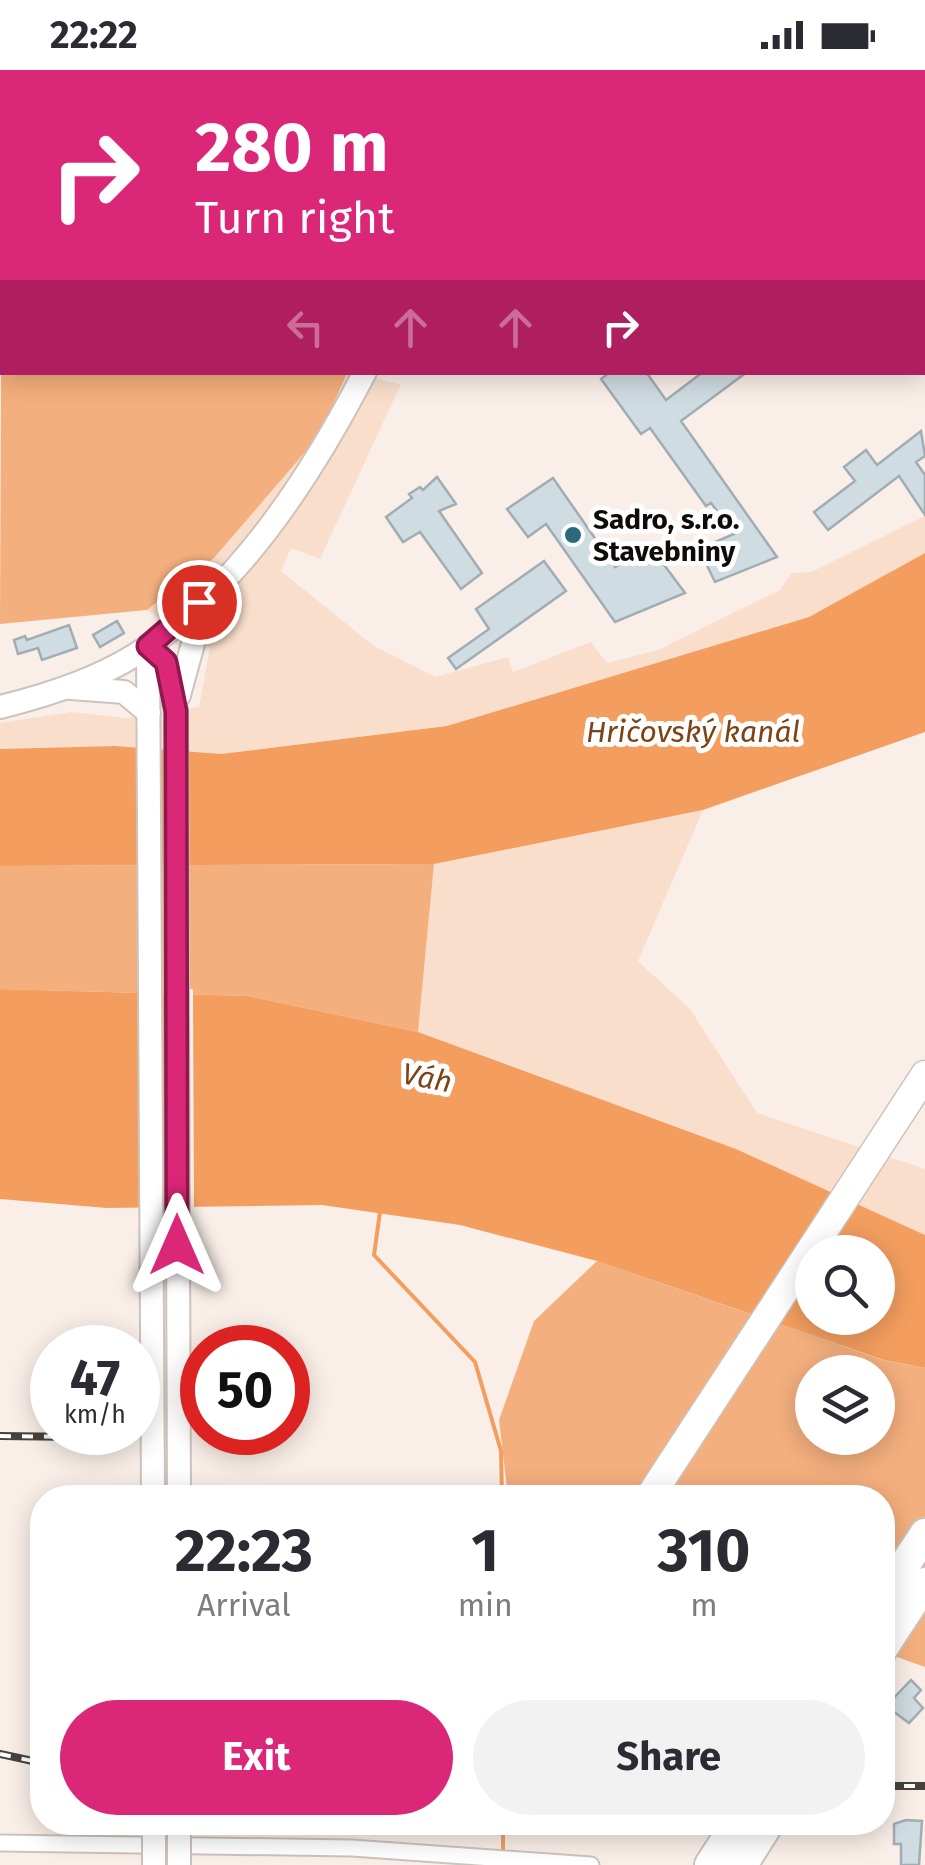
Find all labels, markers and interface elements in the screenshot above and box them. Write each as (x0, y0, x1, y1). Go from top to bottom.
text: 22:22 (50, 12, 138, 58)
text: 280 m (195, 106, 389, 190)
icon: right (30, 110, 160, 240)
text: Turn right (195, 191, 394, 245)
icon: left (278, 300, 333, 355)
icon: ahead (383, 300, 438, 355)
icon: ahead (488, 300, 543, 355)
icon: right (593, 300, 648, 355)
place label: Sadro, s.r.o. Stavebniny (593, 503, 739, 568)
marker: Sadro, s.r.o. Stavebniny (562, 524, 584, 546)
pin (157, 560, 242, 645)
icon: arrive (172, 575, 227, 630)
water label: Hričovský kanál (586, 714, 800, 750)
water label: Váh (399, 1056, 455, 1100)
position arrow (125, 1193, 229, 1297)
map controls (795, 1235, 895, 1455)
button: search (795, 1235, 895, 1335)
speed limit sign: 50 (180, 1325, 310, 1455)
text: 47 (70, 1348, 120, 1408)
button: layers (795, 1355, 895, 1455)
text: km/h (64, 1400, 126, 1430)
text: 22:23 (175, 1515, 313, 1587)
text: 1 (471, 1515, 499, 1587)
text: 310 (658, 1515, 750, 1587)
text: Arrival (197, 1586, 291, 1624)
text: min (458, 1586, 513, 1624)
text: m (690, 1586, 718, 1624)
button: Exit (60, 1700, 453, 1815)
button: Share (473, 1700, 865, 1815)

